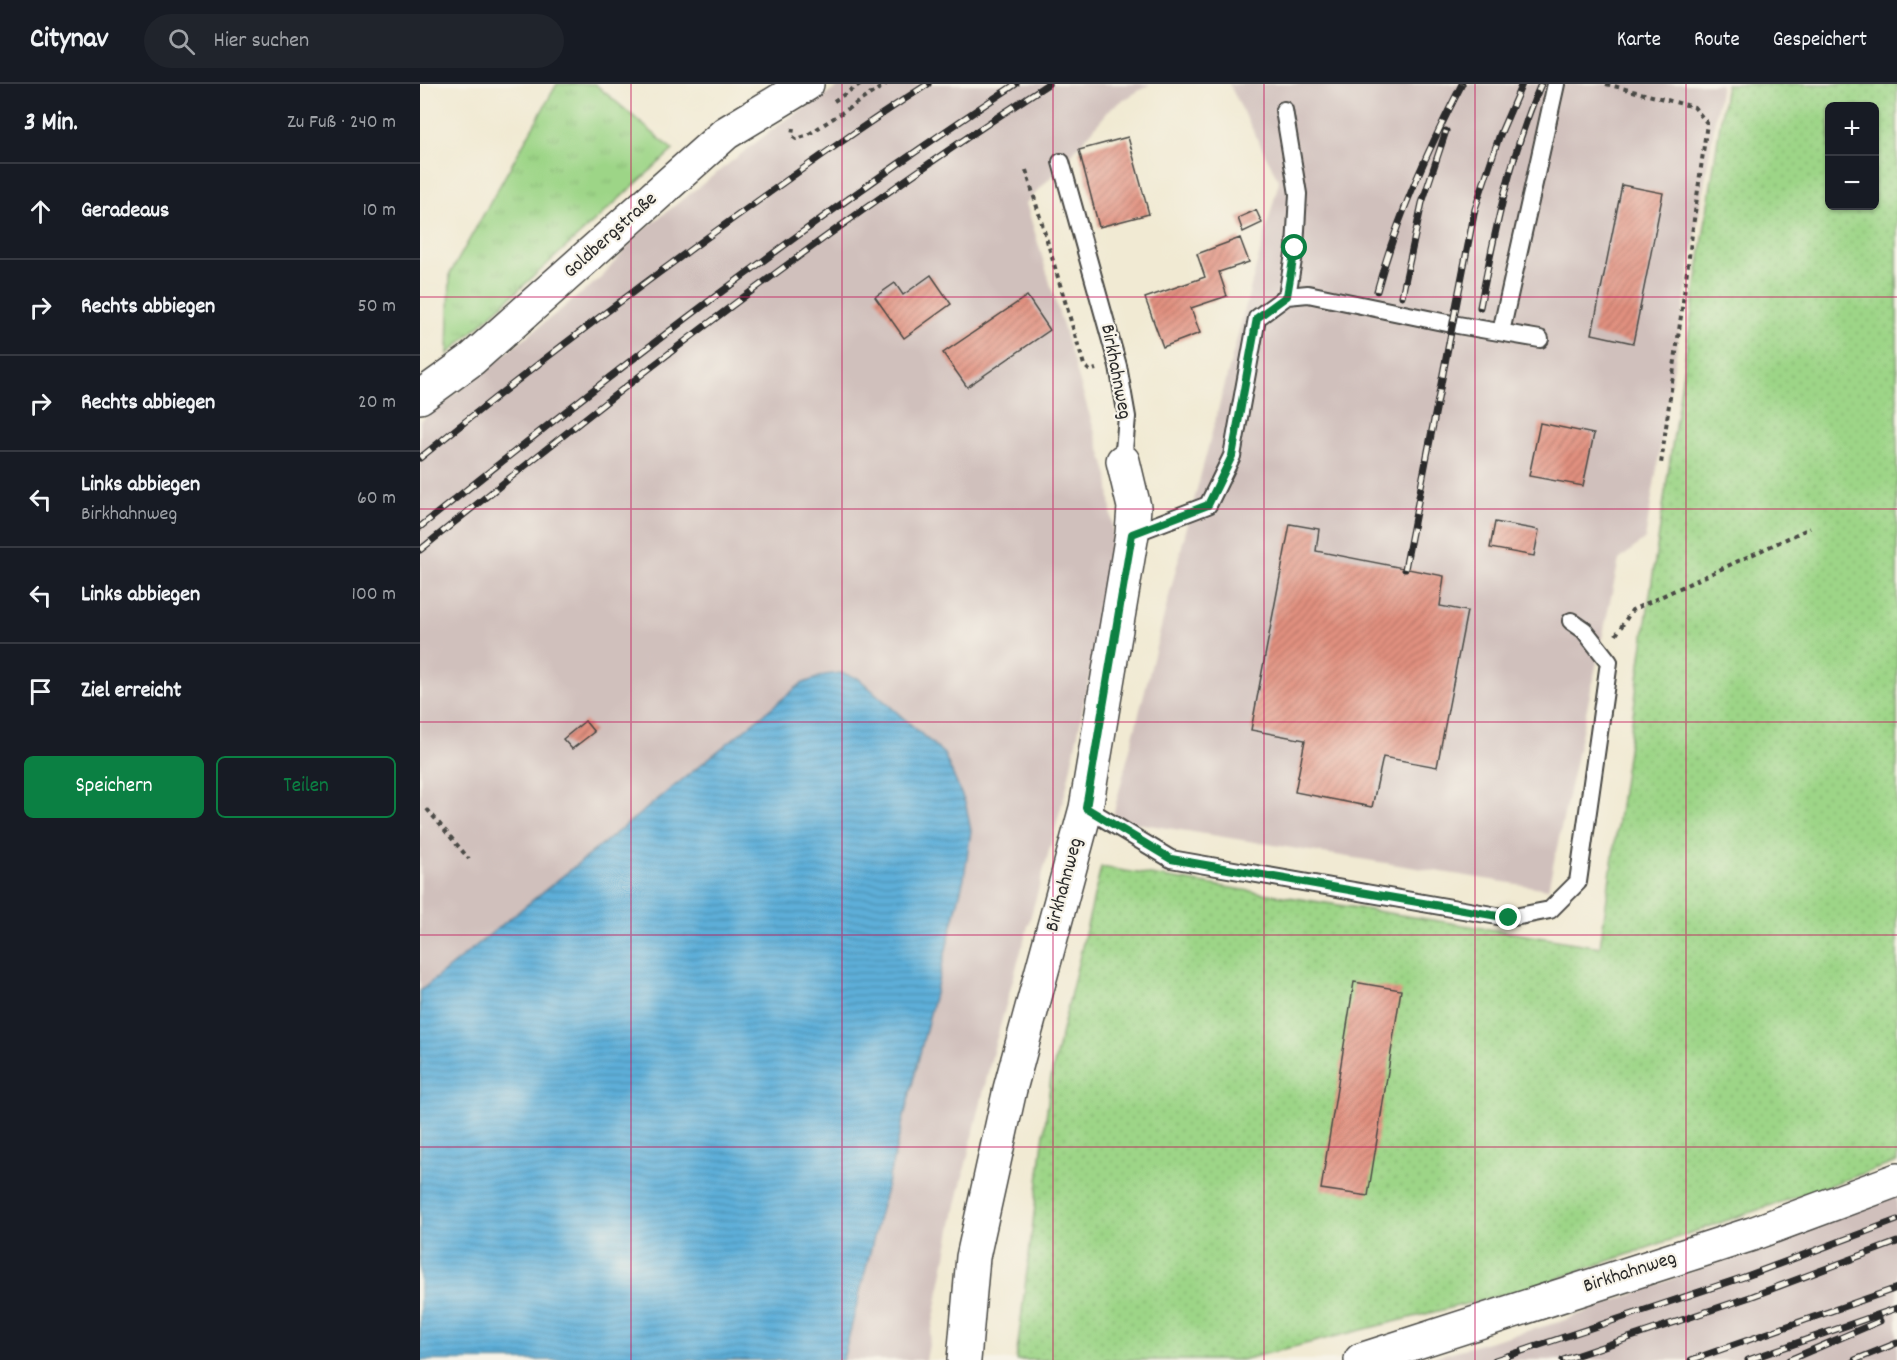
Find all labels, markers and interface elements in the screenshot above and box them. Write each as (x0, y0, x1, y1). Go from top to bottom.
search box (144, 14, 564, 68)
text: Citynav (30, 21, 108, 61)
icon: search (165, 25, 198, 58)
text: Hier suchen (213, 26, 309, 57)
text: Karte (1617, 26, 1661, 56)
text: Route (1694, 26, 1740, 56)
text: Gespeichert (1773, 26, 1867, 56)
map controls (1825, 102, 1879, 210)
button: + (1825, 102, 1879, 156)
text: 3 Min. (24, 105, 78, 142)
text: Zu Fuß · 240 m (287, 109, 396, 137)
button: − (1825, 156, 1879, 210)
street label: Goldbergstraße (558, 186, 664, 286)
icon: ahead (24, 195, 57, 228)
text: Geradeaus (81, 196, 169, 227)
text: 10 m (362, 197, 396, 225)
route start (1281, 234, 1307, 260)
icon: right (24, 291, 57, 324)
text: Rechts abbiegen (81, 292, 215, 323)
text: 50 m (358, 293, 396, 321)
street label: Birkhahnweg (1092, 322, 1138, 422)
icon: right (24, 387, 57, 420)
text: Rechts abbiegen (81, 388, 215, 419)
text: 20 m (358, 389, 396, 417)
text: Links abbiegen (81, 470, 200, 501)
icon: left (24, 483, 57, 516)
text: 60 m (357, 485, 396, 513)
text: Birkhahnweg (81, 501, 177, 529)
icon: left (24, 579, 57, 612)
text: Links abbiegen (81, 580, 200, 611)
text: 100 m (352, 581, 396, 609)
icon: arrive (24, 675, 57, 708)
text: Ziel erreicht (81, 676, 181, 707)
button: Speichern (24, 756, 204, 818)
button: Teilen (216, 756, 396, 818)
street label: Birkhahnweg (1039, 835, 1091, 935)
route end (1495, 904, 1521, 930)
street label: Birkhahnweg (1580, 1245, 1680, 1301)

